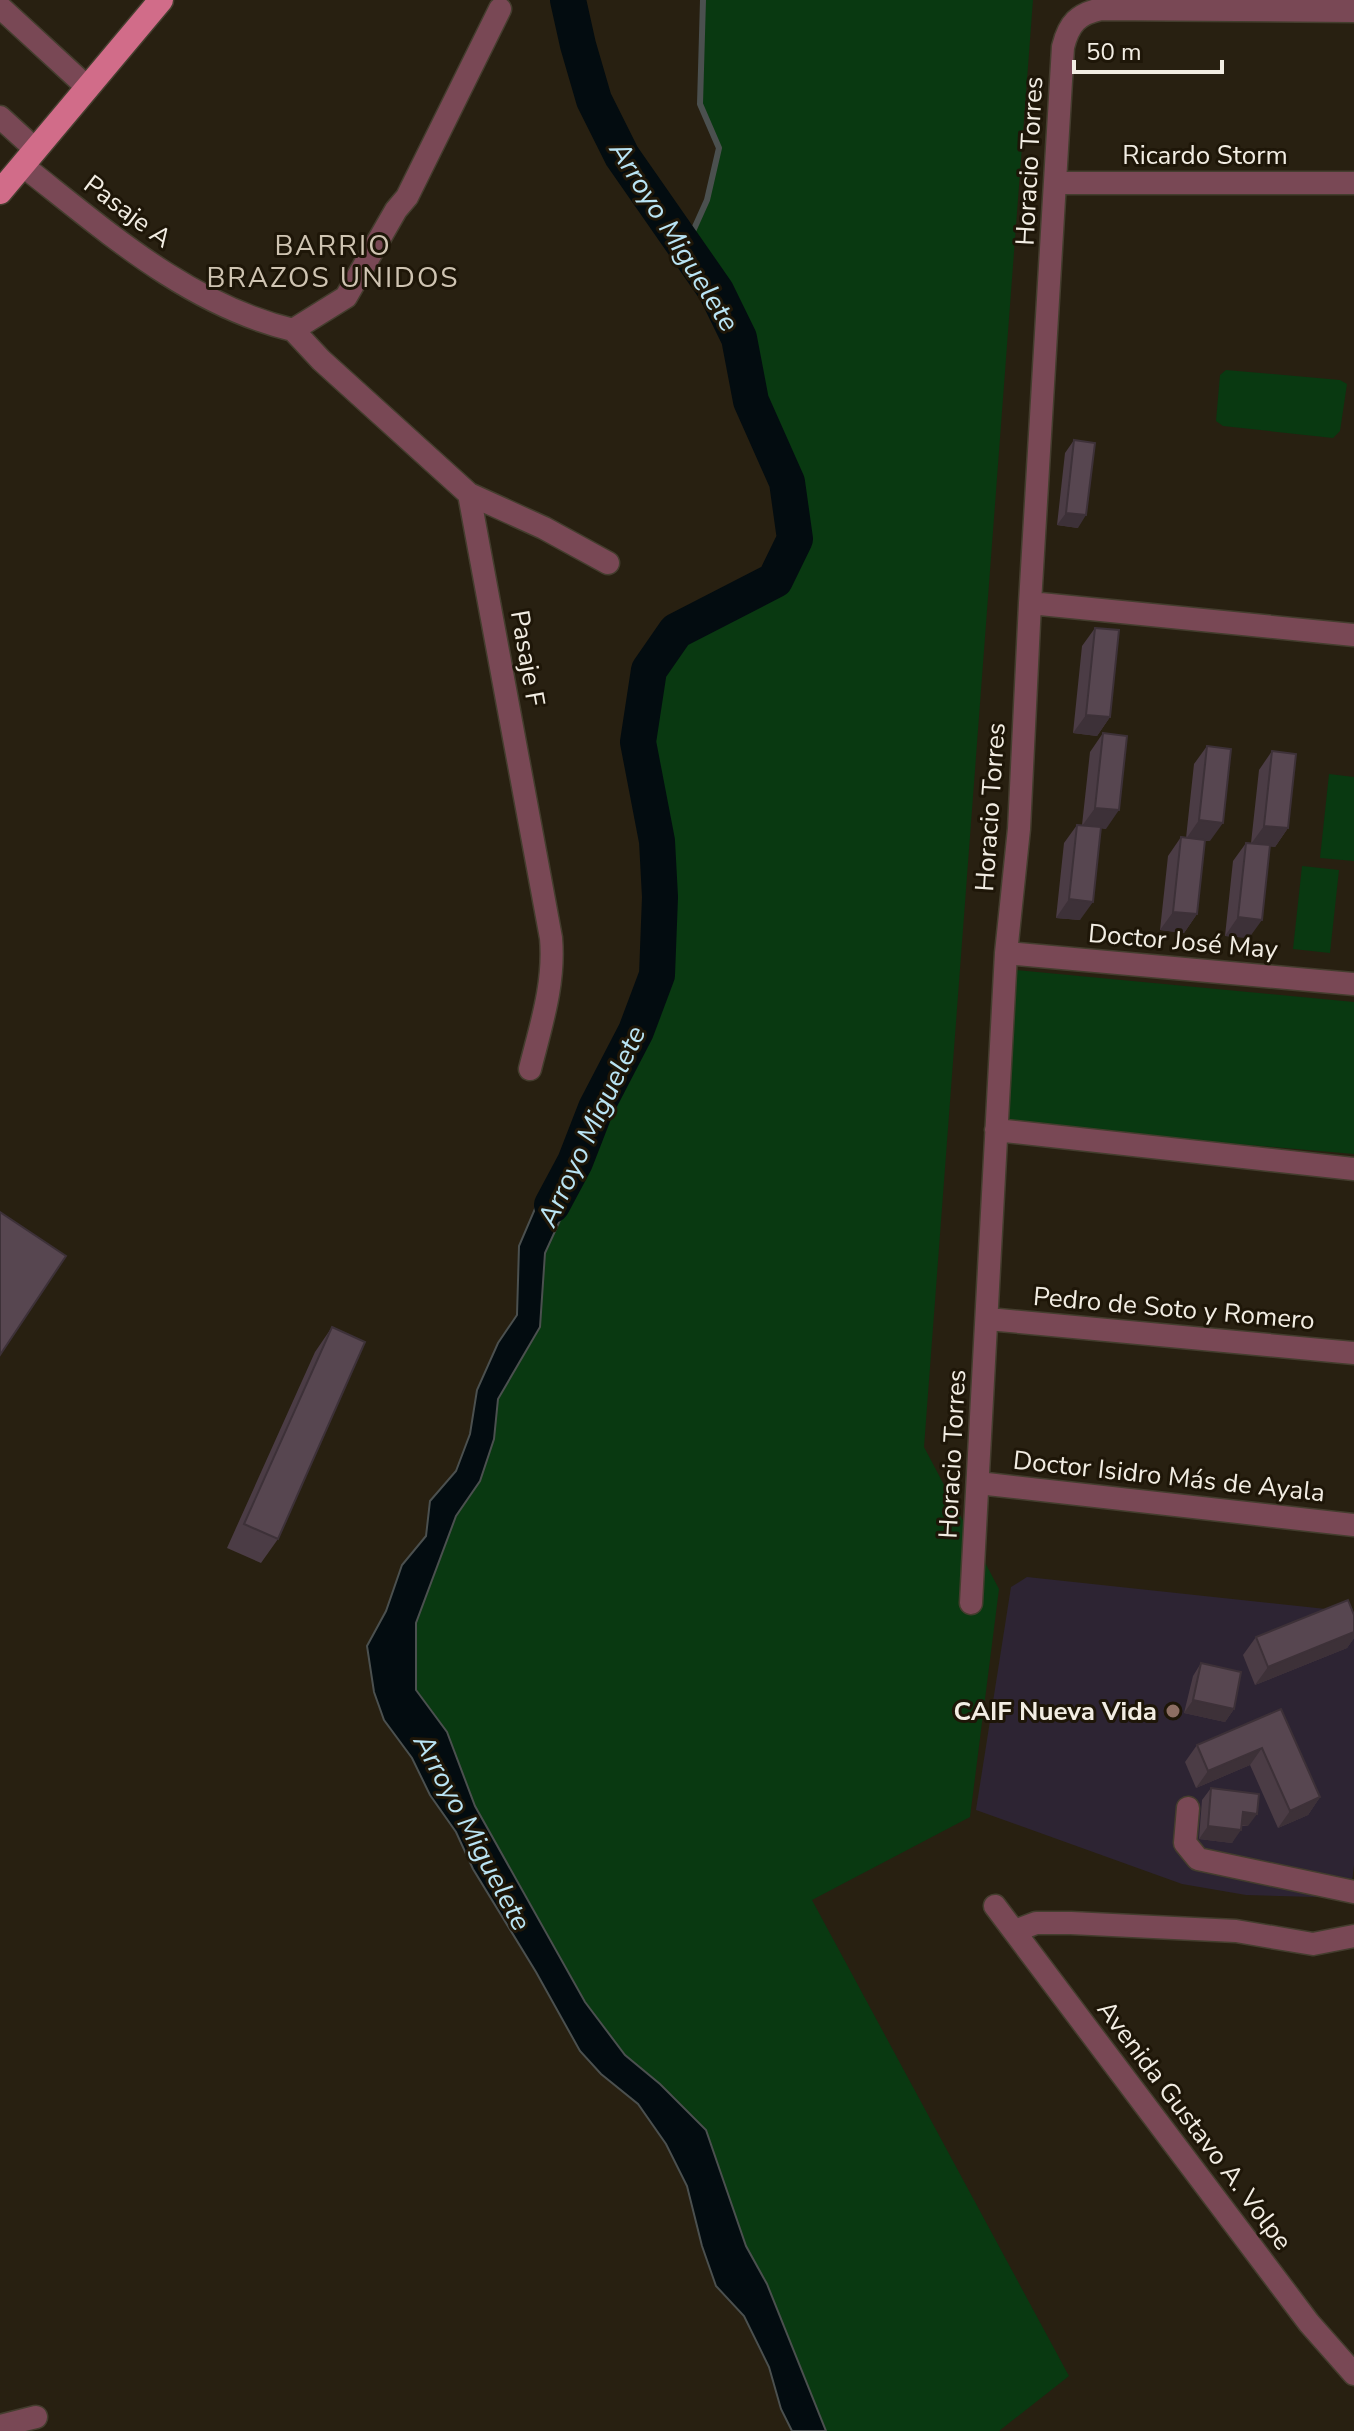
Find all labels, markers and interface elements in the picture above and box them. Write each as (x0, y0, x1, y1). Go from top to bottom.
scale bar (1074, 24, 1222, 74)
text: 50 m (1086, 36, 1142, 68)
street label: Horacio Torres (1008, 76, 1051, 246)
water label: Arroyo Miguelete (600, 133, 748, 339)
street label: Ricardo Storm (1122, 138, 1288, 173)
street label: Pasaje A (77, 167, 179, 256)
district label: BARRIO BRAZOS UNIDOS (206, 227, 460, 297)
street label: Pasaje F (502, 607, 553, 709)
street label: Horacio Torres (967, 721, 1014, 893)
street label: Doctor José May (1087, 916, 1280, 967)
water label: Arroyo Miguelete (528, 1020, 655, 1234)
street label: Pedro de Soto y Romero (1032, 1279, 1316, 1338)
street label: Horacio Torres (931, 1369, 974, 1539)
street label: Doctor Isidro Más de Ayala (1011, 1443, 1327, 1510)
place label: CAIF Nueva Vida (953, 1694, 1157, 1729)
marker: CAIF Nueva Vida (1164, 1702, 1182, 1720)
water label: Arroyo Miguelete (404, 1727, 540, 1938)
street label: Avenida Gustavo A. Volpe (1089, 1993, 1300, 2257)

